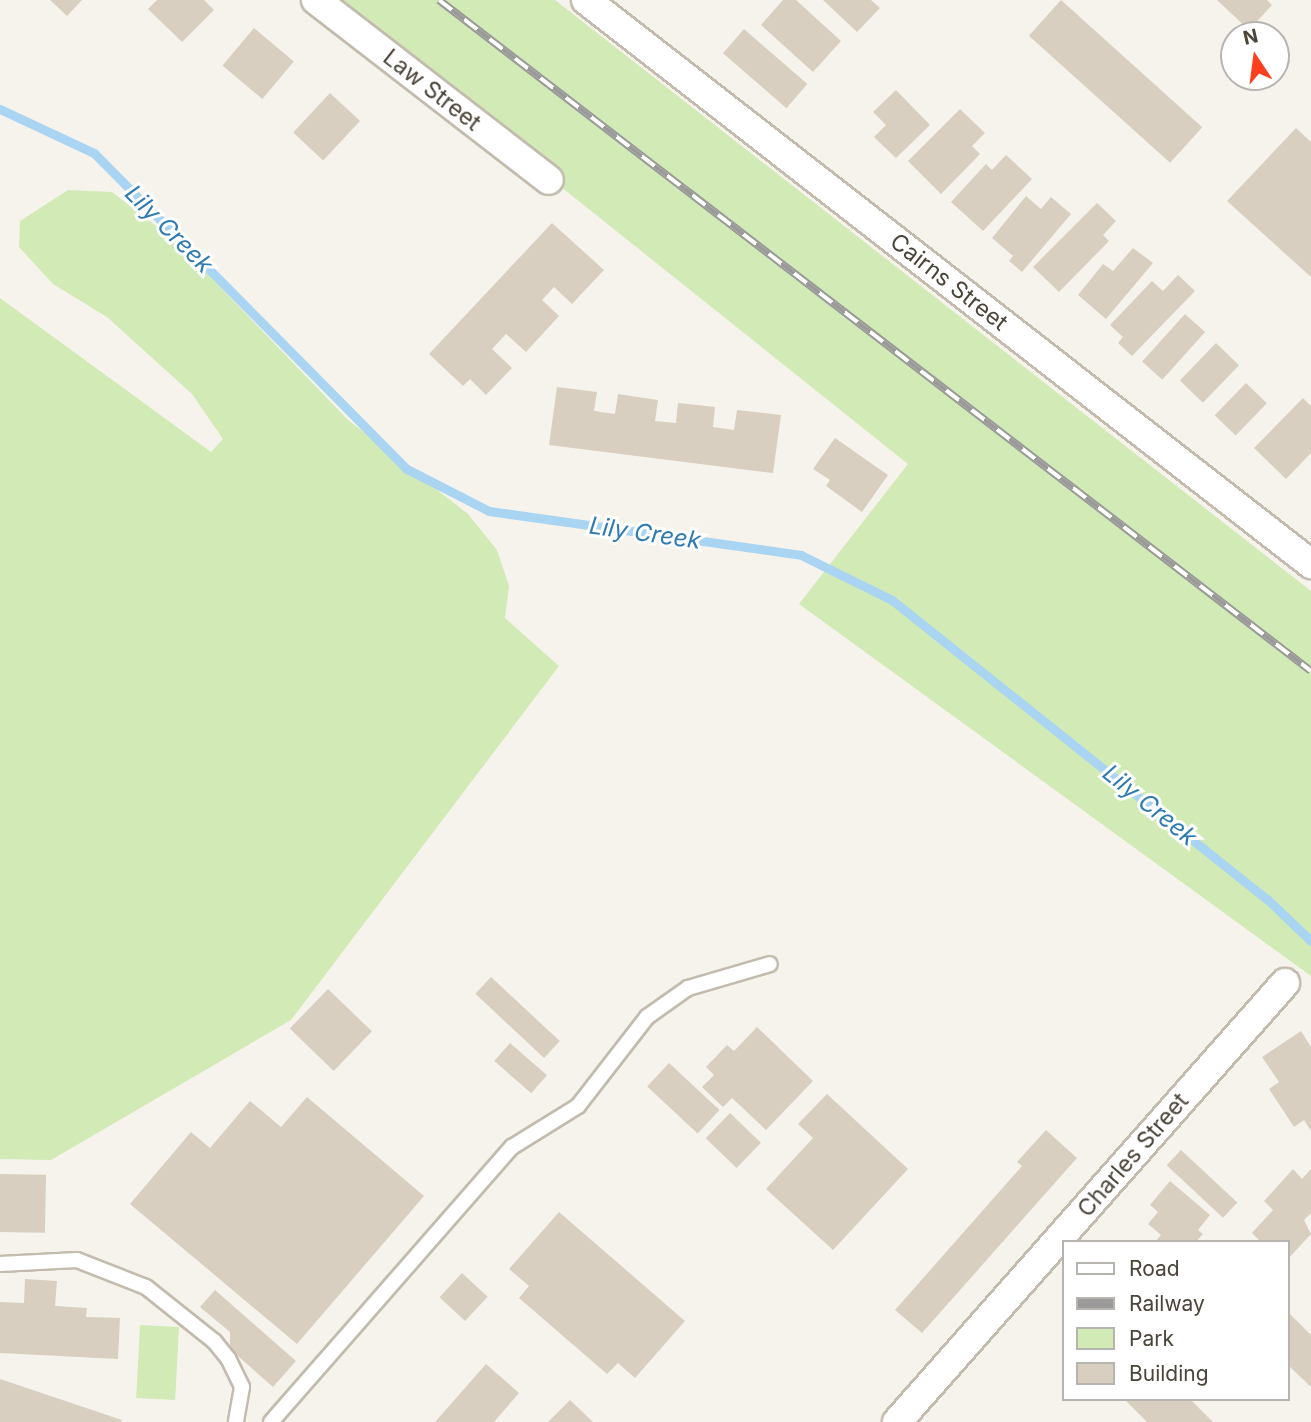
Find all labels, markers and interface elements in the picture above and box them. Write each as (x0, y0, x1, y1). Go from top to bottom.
north arrow (1220, 21, 1290, 91)
text: N (1241, 24, 1260, 50)
street label: Law Street (378, 43, 486, 137)
water label: Lily Creek (119, 179, 219, 279)
street label: Cairns Street (885, 228, 1013, 336)
water label: Lily Creek (587, 511, 703, 555)
water label: Lily Creek (1097, 758, 1203, 852)
street label: Charles Street (1072, 1088, 1194, 1222)
legend (1062, 1240, 1290, 1401)
text: Road (1129, 1256, 1180, 1281)
text: Railway (1129, 1291, 1205, 1316)
text: Park (1129, 1326, 1174, 1351)
text: Building (1129, 1361, 1209, 1386)

